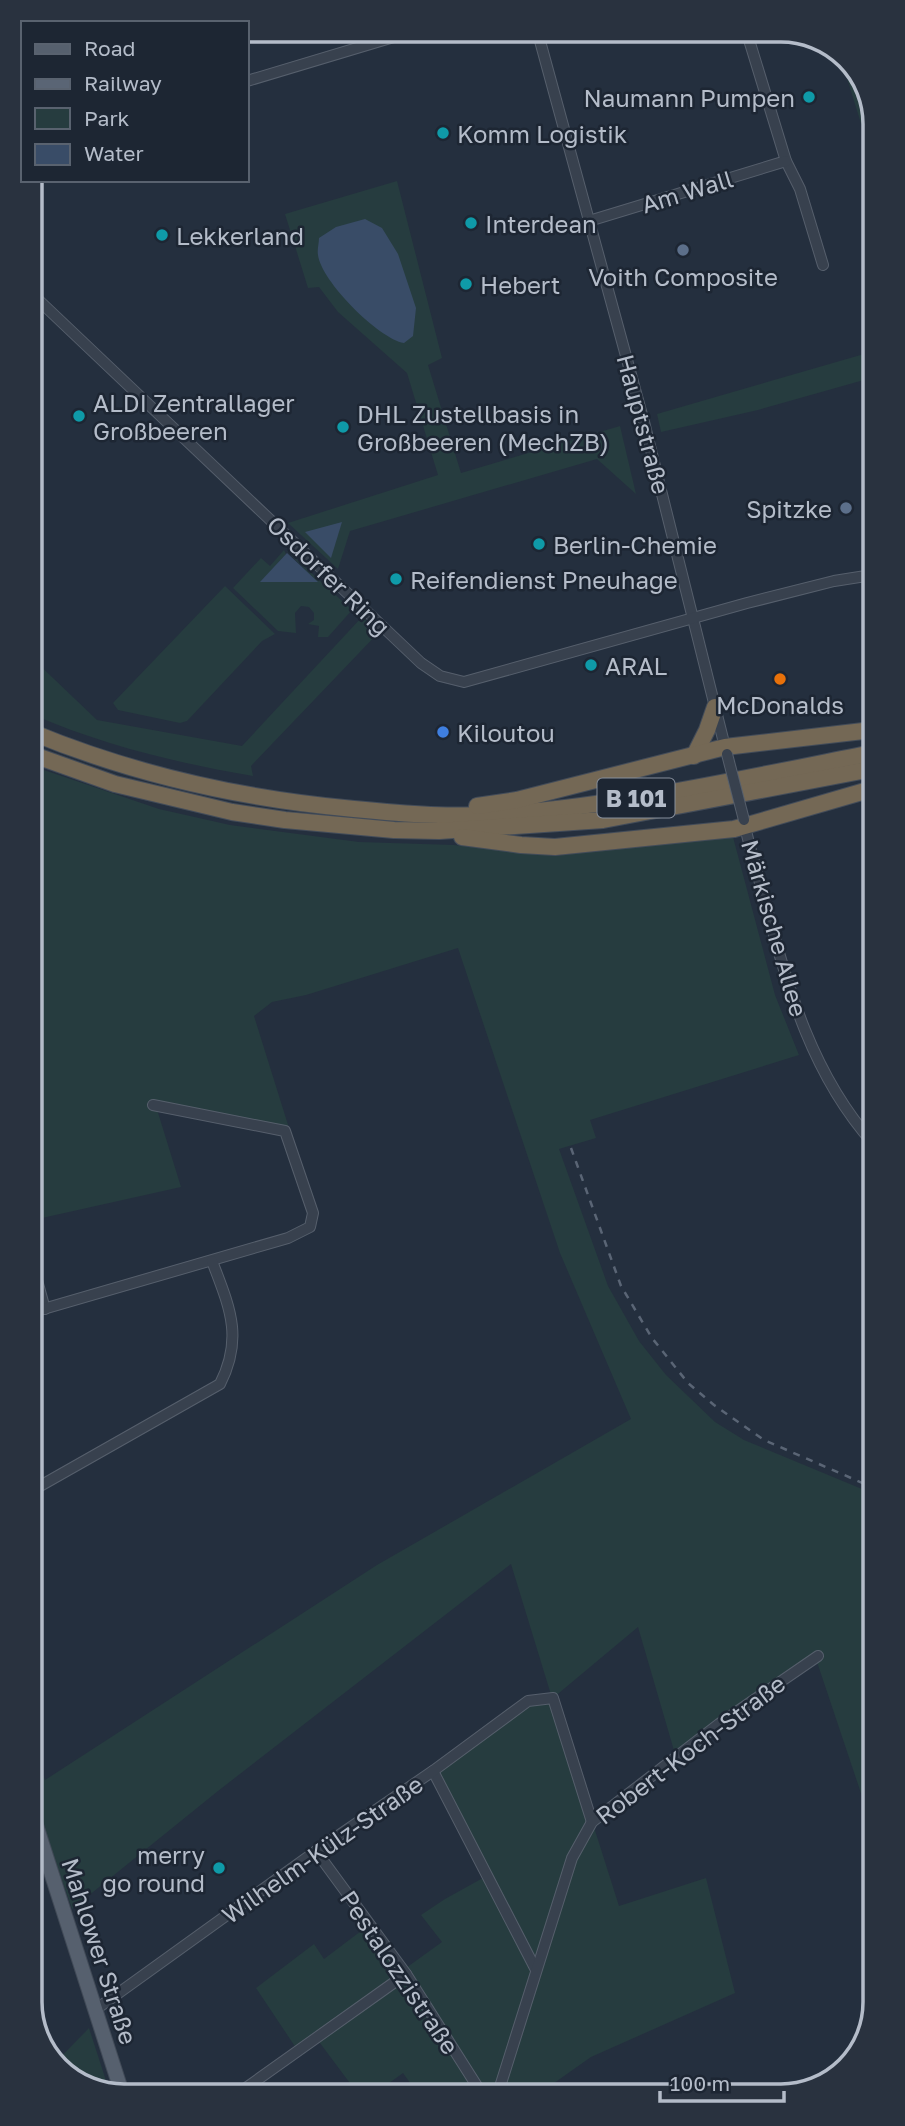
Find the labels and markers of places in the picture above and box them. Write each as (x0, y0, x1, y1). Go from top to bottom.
place label: Naumann Pumpen (583, 83, 795, 112)
marker: Naumann Pumpen (801, 89, 817, 105)
place label: Komm Logistik (457, 119, 627, 148)
marker: Komm Logistik (435, 125, 451, 141)
place label: Interdean (485, 209, 597, 238)
marker: Interdean (463, 215, 479, 231)
place label: Lekkerland (176, 221, 304, 250)
marker: Lekkerland (154, 227, 170, 243)
marker: Voith Composite (675, 242, 691, 258)
place label: Voith Composite (588, 262, 778, 291)
place label: Hebert (480, 270, 560, 299)
marker: Hebert (458, 276, 474, 292)
place label: ALDI Zentrallager Großbeeren (93, 388, 295, 445)
place label: DHL Zustellbasis in Großbeeren (MechZB) (357, 399, 609, 456)
marker: ALDI Zentrallager Großbeeren (71, 408, 87, 424)
marker: DHL Zustellbasis in Großbeeren (MechZB) (335, 419, 351, 435)
place label: Spitzke (746, 494, 832, 523)
marker: Spitzke (838, 500, 854, 516)
place label: Berlin-Chemie (553, 530, 717, 559)
marker: Berlin-Chemie (531, 536, 547, 552)
place label: Reifendienst Pneuhage (410, 565, 678, 594)
marker: Reifendienst Pneuhage (388, 571, 404, 587)
place label: ARAL (605, 651, 667, 680)
marker: ARAL (583, 657, 599, 673)
marker: McDonalds (772, 671, 788, 687)
place label: McDonalds (716, 690, 844, 719)
place label: Kiloutou (457, 718, 555, 747)
marker: Kiloutou (435, 724, 451, 740)
place label: merry go round (102, 1840, 205, 1897)
marker: merry go round (211, 1860, 227, 1876)

